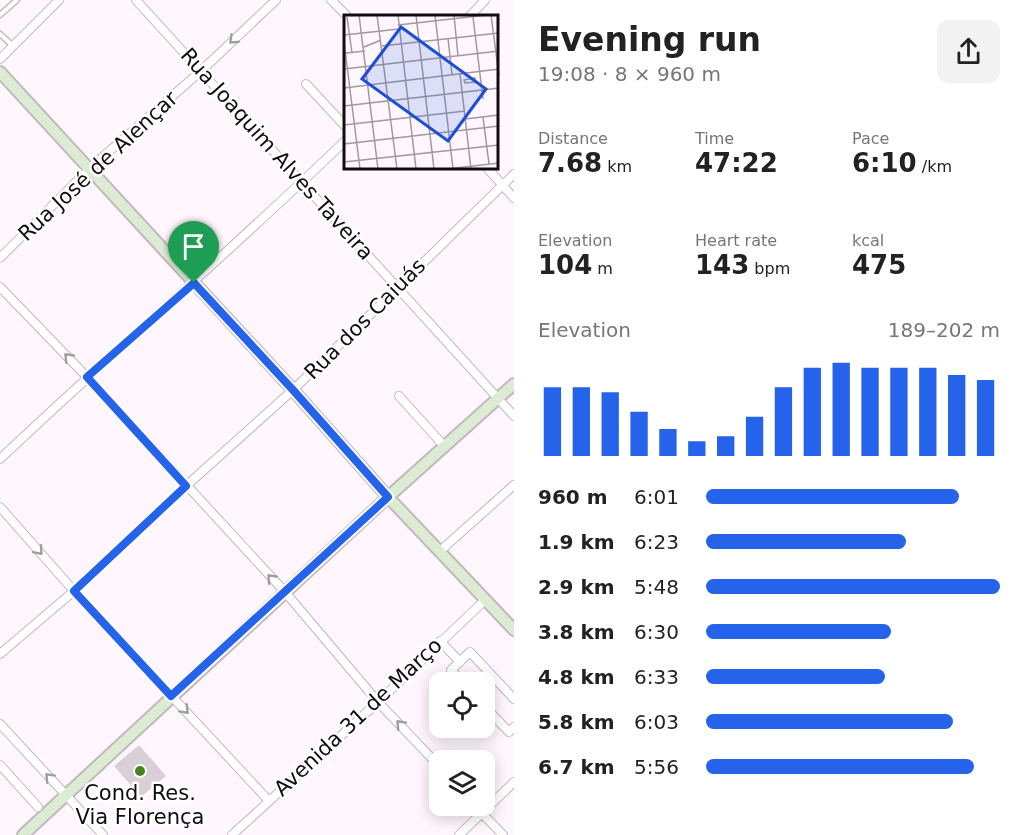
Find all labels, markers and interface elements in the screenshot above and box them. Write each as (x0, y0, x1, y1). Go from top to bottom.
inset map (344, 15, 499, 170)
text: Evening run (538, 20, 761, 59)
button: share (937, 20, 1000, 83)
one-way arrow (230, 33, 241, 44)
street label: Rua Joaquim Alves Taveira (176, 43, 378, 265)
text: 19:08 · 8 × 960 m (538, 62, 721, 86)
street label: Rua José de Alençar (14, 86, 183, 246)
text: Distance (538, 129, 608, 148)
text: Time (695, 129, 734, 148)
text: Pace (852, 129, 889, 148)
text: 7.68 (538, 148, 602, 178)
text: 47:22 (695, 148, 778, 178)
text: 6:10 (852, 148, 917, 178)
text: km (602, 157, 632, 176)
text: /km (917, 157, 952, 176)
pin (168, 221, 219, 283)
icon: arrive (177, 230, 210, 263)
text: Elevation (538, 231, 612, 250)
text: Heart rate (695, 231, 777, 250)
text: kcal (852, 231, 884, 250)
text: 104 (538, 250, 592, 280)
text: 143 (695, 250, 749, 280)
text: 475 (852, 250, 906, 280)
street label: Rua dos Caiuás (300, 254, 430, 384)
text: m (592, 259, 613, 278)
text: bpm (749, 259, 790, 278)
text: Elevation (538, 318, 631, 342)
text: 189–202 m (888, 318, 1000, 342)
one-way arrow (64, 353, 75, 363)
text: 960 m (538, 485, 608, 509)
text: 6:01 (634, 485, 679, 509)
text: 1.9 km (538, 530, 615, 554)
text: 6:23 (634, 530, 679, 554)
one-way arrow (32, 544, 43, 554)
one-way arrow (267, 574, 278, 584)
text: 2.9 km (538, 575, 615, 599)
text: 5:48 (634, 575, 679, 599)
text: 3.8 km (538, 620, 615, 644)
text: 6:30 (634, 620, 679, 644)
street label: Avenida 31 de Março (269, 633, 447, 801)
text: 4.8 km (538, 665, 615, 689)
text: 6:33 (634, 665, 679, 689)
map controls (429, 672, 495, 816)
button: locate (429, 672, 495, 738)
one-way arrow (177, 703, 188, 714)
text: 5.8 km (538, 710, 615, 734)
text: 6:03 (634, 710, 679, 734)
one-way arrow (396, 721, 407, 732)
button: layers (429, 750, 495, 816)
text: 6.7 km (538, 755, 615, 779)
text: 5:56 (634, 755, 679, 779)
marker: Cond. Res. Via Florença (133, 764, 147, 778)
one-way arrow (45, 773, 56, 783)
place label: Cond. Res. Via Florença (76, 781, 204, 829)

